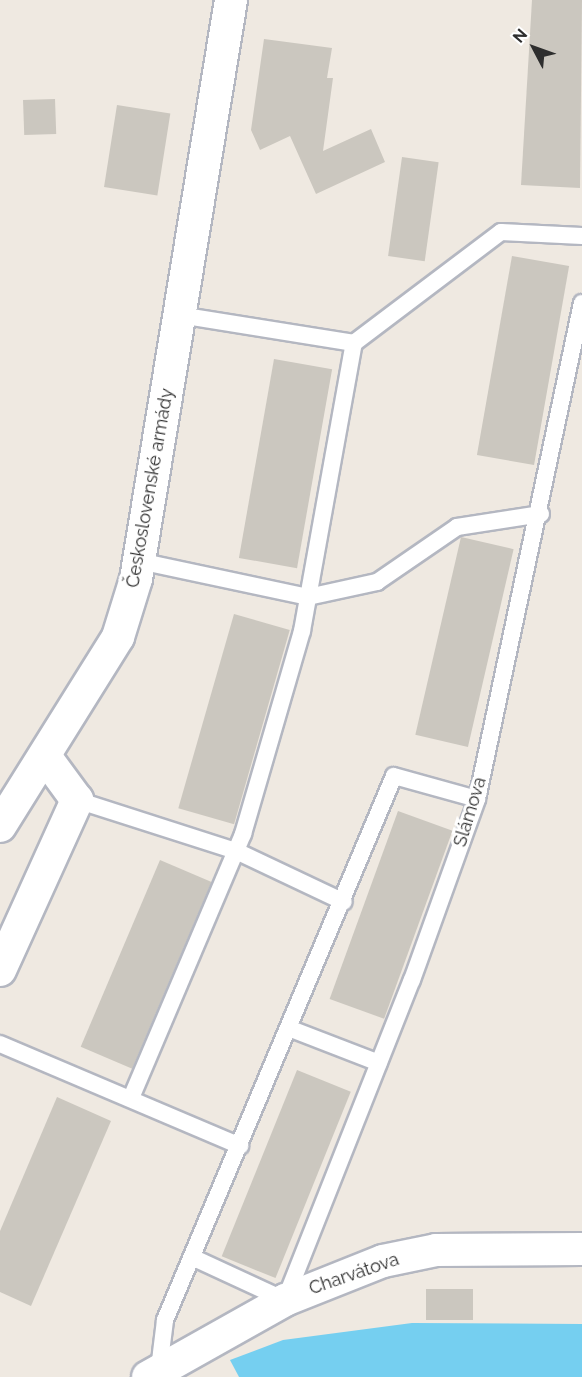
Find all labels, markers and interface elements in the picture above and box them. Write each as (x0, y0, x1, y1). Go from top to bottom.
north arrow (504, 18, 564, 78)
text: N (509, 25, 531, 47)
street label: Československé armády (122, 387, 178, 589)
street label: Slámova (449, 775, 491, 849)
street label: Charvátova (306, 1249, 402, 1299)

